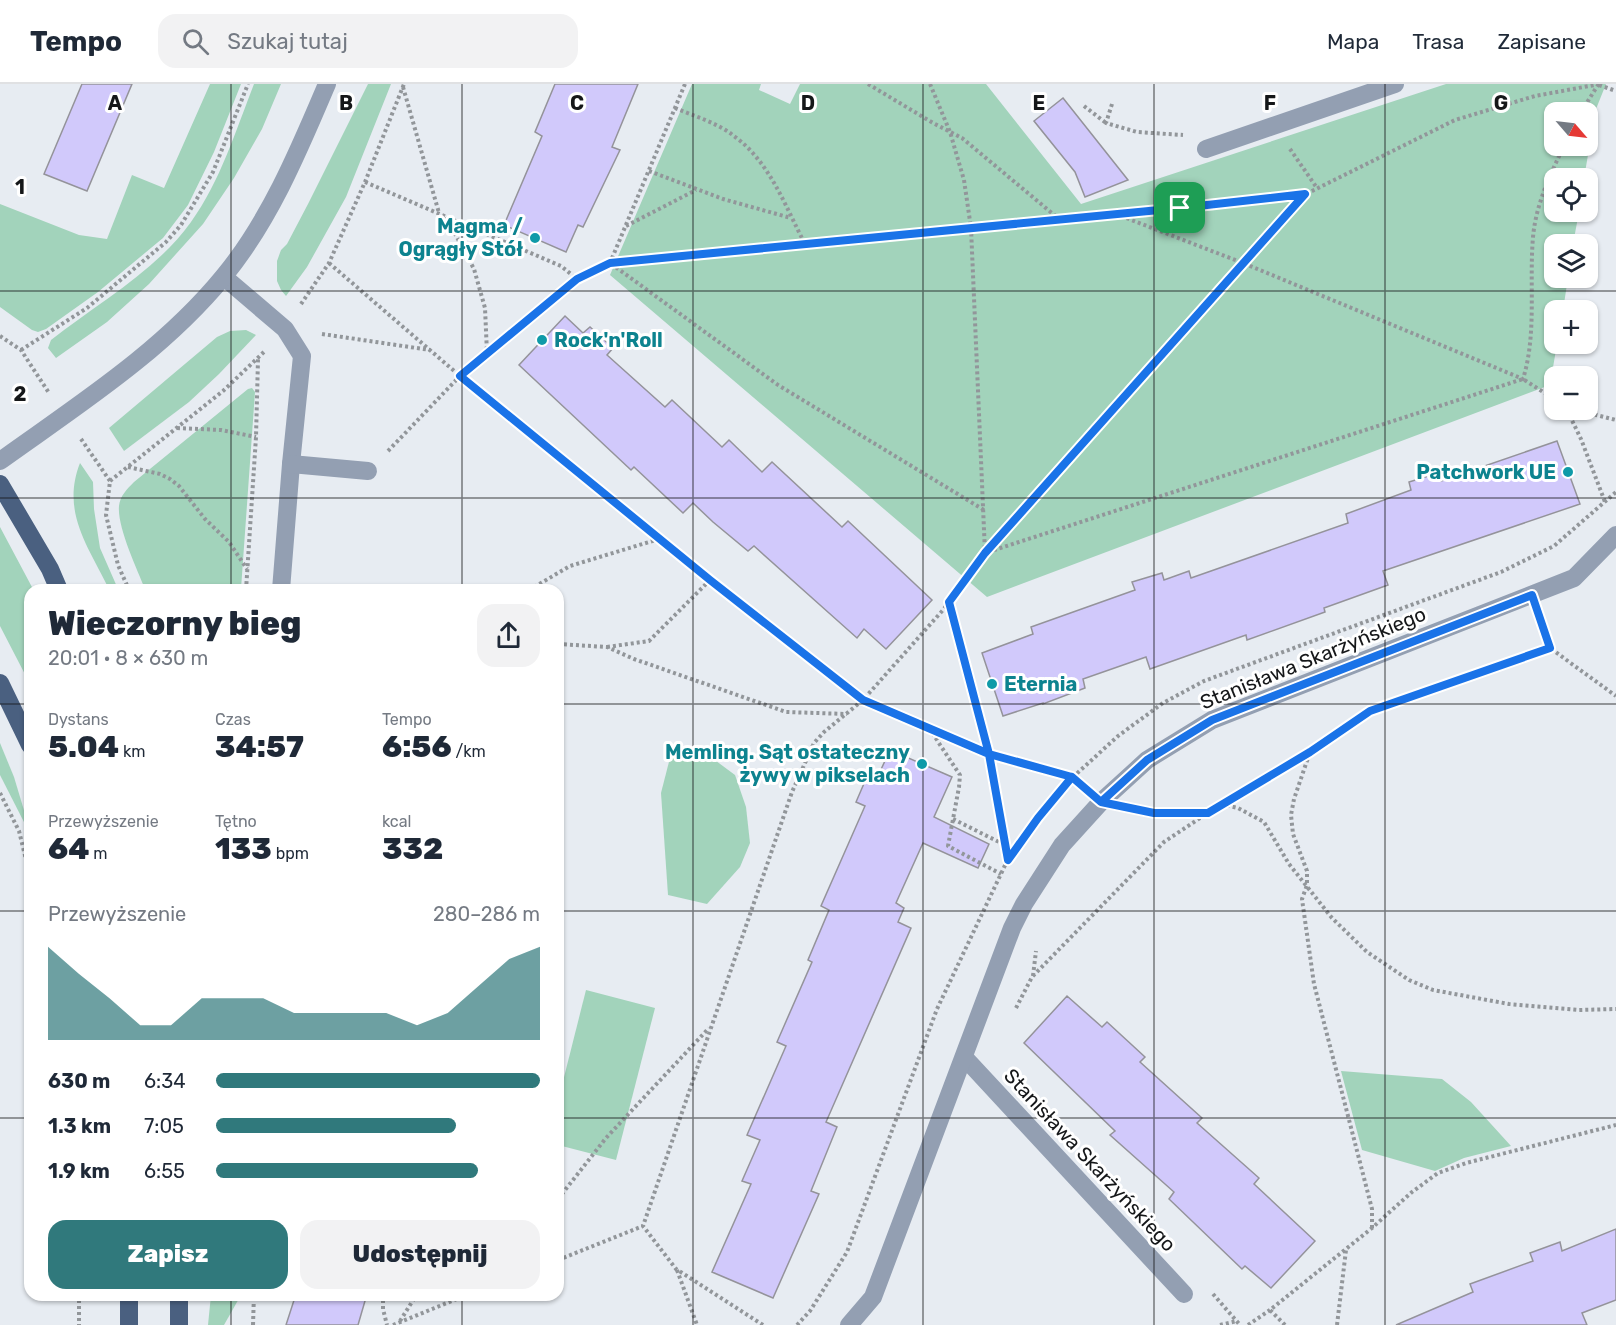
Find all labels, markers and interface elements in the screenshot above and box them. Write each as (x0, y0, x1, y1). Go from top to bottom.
search box (158, 14, 578, 68)
text: Tempo (30, 25, 122, 58)
icon: search (179, 25, 212, 58)
text: Szukaj tutaj (227, 28, 348, 55)
text: Mapa (1327, 29, 1379, 54)
text: Trasa (1412, 29, 1464, 54)
text: Zapisane (1497, 29, 1586, 54)
text: A (108, 91, 123, 115)
text: B (339, 91, 353, 115)
text: C (570, 91, 584, 115)
text: D (801, 91, 815, 115)
text: E (1033, 91, 1045, 115)
text: F (1264, 91, 1276, 115)
text: G (1494, 91, 1508, 115)
north arrow (1544, 102, 1598, 156)
map controls (1544, 102, 1598, 420)
button: locate (1544, 168, 1598, 222)
text: 1 (15, 175, 25, 199)
pin (1154, 182, 1205, 233)
icon: arrive (1163, 191, 1196, 224)
place label: Magma / Ogrągły Stół (398, 214, 523, 261)
marker: Magma / Ogrągły Stół (528, 231, 542, 245)
button: layers (1544, 234, 1598, 288)
button: + (1544, 300, 1598, 354)
place label: Rock'n'Roll (554, 328, 663, 352)
marker: Rock'n'Roll (535, 333, 549, 347)
button: − (1544, 366, 1598, 420)
text: 2 (14, 382, 27, 406)
place label: Patchwork UE (1416, 460, 1556, 484)
marker: Patchwork UE (1561, 465, 1575, 479)
street label: Stanisława Skarżyńskiego (1197, 602, 1429, 714)
text: Wieczorny bieg (48, 604, 301, 643)
button: share (477, 604, 540, 667)
text: 20:01 · 8 × 630 m (48, 646, 208, 670)
place label: Eternia (1004, 672, 1077, 696)
marker: Eternia (985, 677, 999, 691)
text: Dystans (48, 710, 109, 729)
text: Czas (215, 710, 251, 729)
text: Tempo (382, 710, 432, 729)
text: 5.04 (48, 729, 119, 765)
text: 34:57 (215, 729, 304, 765)
text: 6:56 (382, 729, 452, 765)
place label: Memling. Sąt ostateczny żywy w pikselach (665, 740, 910, 787)
text: km (119, 742, 145, 761)
text: /km (452, 742, 486, 761)
marker: Memling. Sąt ostateczny żywy w pikselach (915, 757, 929, 771)
text: Przewyższenie (48, 812, 159, 831)
text: Tętno (215, 812, 257, 831)
text: kcal (382, 812, 411, 831)
text: 64 (48, 831, 89, 867)
text: 133 (215, 831, 272, 867)
text: 332 (382, 831, 443, 867)
text: m (89, 844, 108, 863)
text: bpm (272, 844, 309, 863)
text: Przewyższenie (48, 902, 186, 926)
text: 280–286 m (433, 902, 540, 926)
street label: Stanisława Skarżyńskiego (999, 1064, 1181, 1256)
text: 630 m (48, 1069, 110, 1093)
text: 6:34 (144, 1069, 186, 1093)
text: 1.3 km (48, 1114, 111, 1138)
text: 7:05 (144, 1114, 184, 1138)
text: 1.9 km (48, 1159, 110, 1183)
text: 6:55 (144, 1159, 185, 1183)
button: Zapisz (48, 1220, 288, 1289)
button: Udostępnij (300, 1220, 540, 1289)

